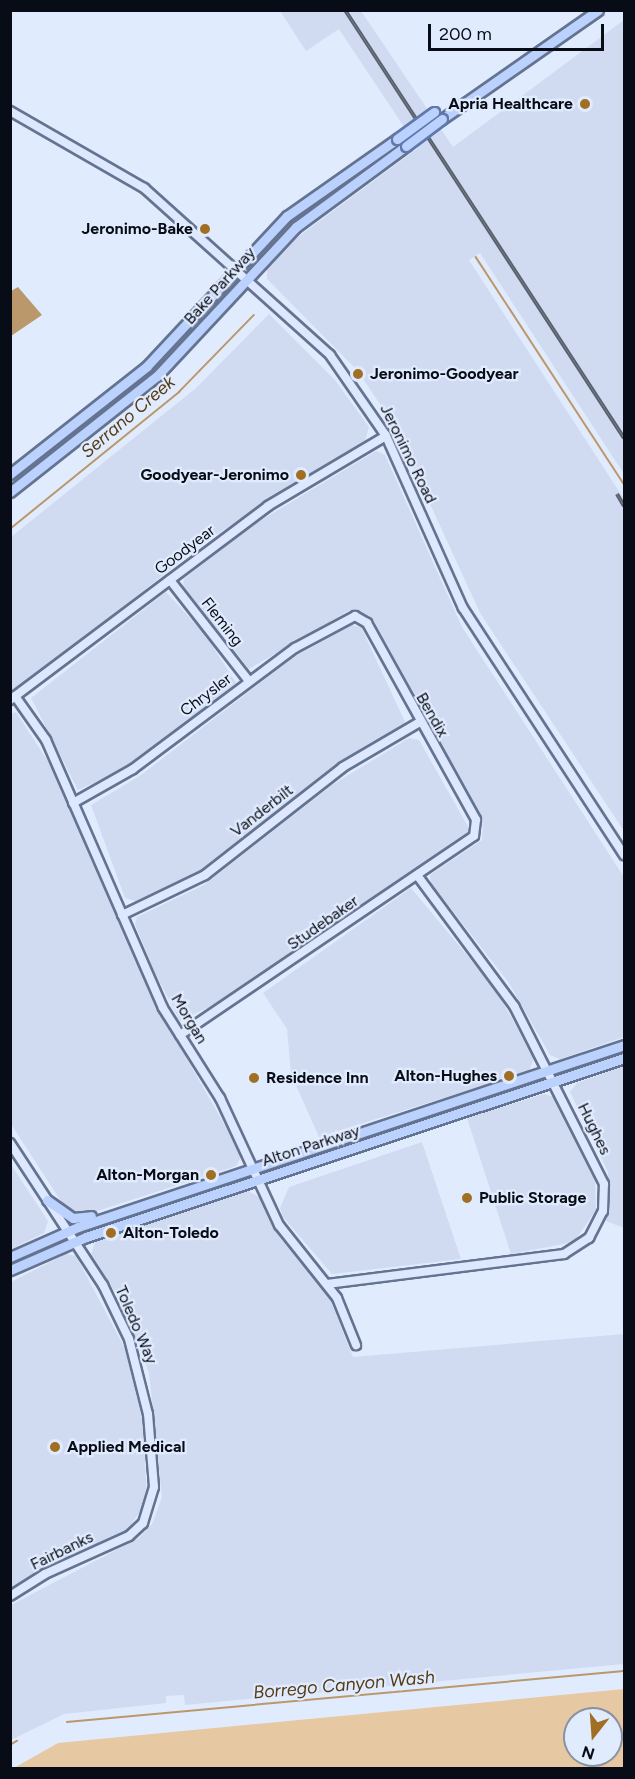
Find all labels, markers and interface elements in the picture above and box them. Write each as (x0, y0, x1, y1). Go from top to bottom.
scale bar (431, 12, 606, 50)
text: 200 m (439, 23, 492, 45)
place label: Apria Healthcare (448, 94, 573, 114)
marker: Apria Healthcare (578, 97, 592, 111)
place label: Jeronimo-Bake (82, 219, 193, 239)
marker: Jeronimo-Bake (198, 222, 212, 236)
street label: Bake Parkway (180, 243, 260, 329)
place label: Jeronimo-Goodyear (370, 364, 519, 384)
marker: Jeronimo-Goodyear (351, 367, 365, 381)
water label: Serrano Creek (77, 371, 179, 463)
street label: Jeronimo Road (376, 401, 440, 507)
place label: Goodyear-Jeronimo (140, 465, 289, 485)
marker: Goodyear-Jeronimo (294, 468, 308, 482)
street label: Goodyear (151, 521, 219, 579)
street label: Fleming (197, 594, 247, 650)
street label: Chrysler (176, 669, 236, 721)
street label: Bendix (412, 689, 452, 741)
street label: Vanderbilt (227, 781, 297, 841)
street label: Studebaker (284, 892, 362, 954)
street label: Morgan (167, 991, 211, 1047)
place label: Alton-Hughes (394, 1066, 497, 1086)
place label: Residence Inn (266, 1068, 369, 1088)
marker: Alton-Hughes (502, 1069, 516, 1083)
marker: Residence Inn (247, 1071, 261, 1085)
street label: Hughes (573, 1100, 615, 1158)
street label: Alton Parkway (260, 1121, 362, 1171)
place label: Alton-Morgan (96, 1165, 199, 1185)
marker: Alton-Morgan (204, 1168, 218, 1182)
place label: Public Storage (479, 1188, 586, 1208)
marker: Public Storage (460, 1191, 474, 1205)
place label: Alton-Toledo (123, 1223, 219, 1243)
marker: Alton-Toledo (104, 1226, 118, 1240)
street label: Toledo Way (111, 1283, 161, 1367)
place label: Applied Medical (67, 1437, 185, 1457)
marker: Applied Medical (48, 1440, 62, 1454)
street label: Fairbanks (27, 1528, 97, 1574)
water label: Borrego Canyon Wash (252, 1666, 436, 1704)
north arrow (563, 1707, 623, 1767)
text: N (579, 1742, 597, 1764)

